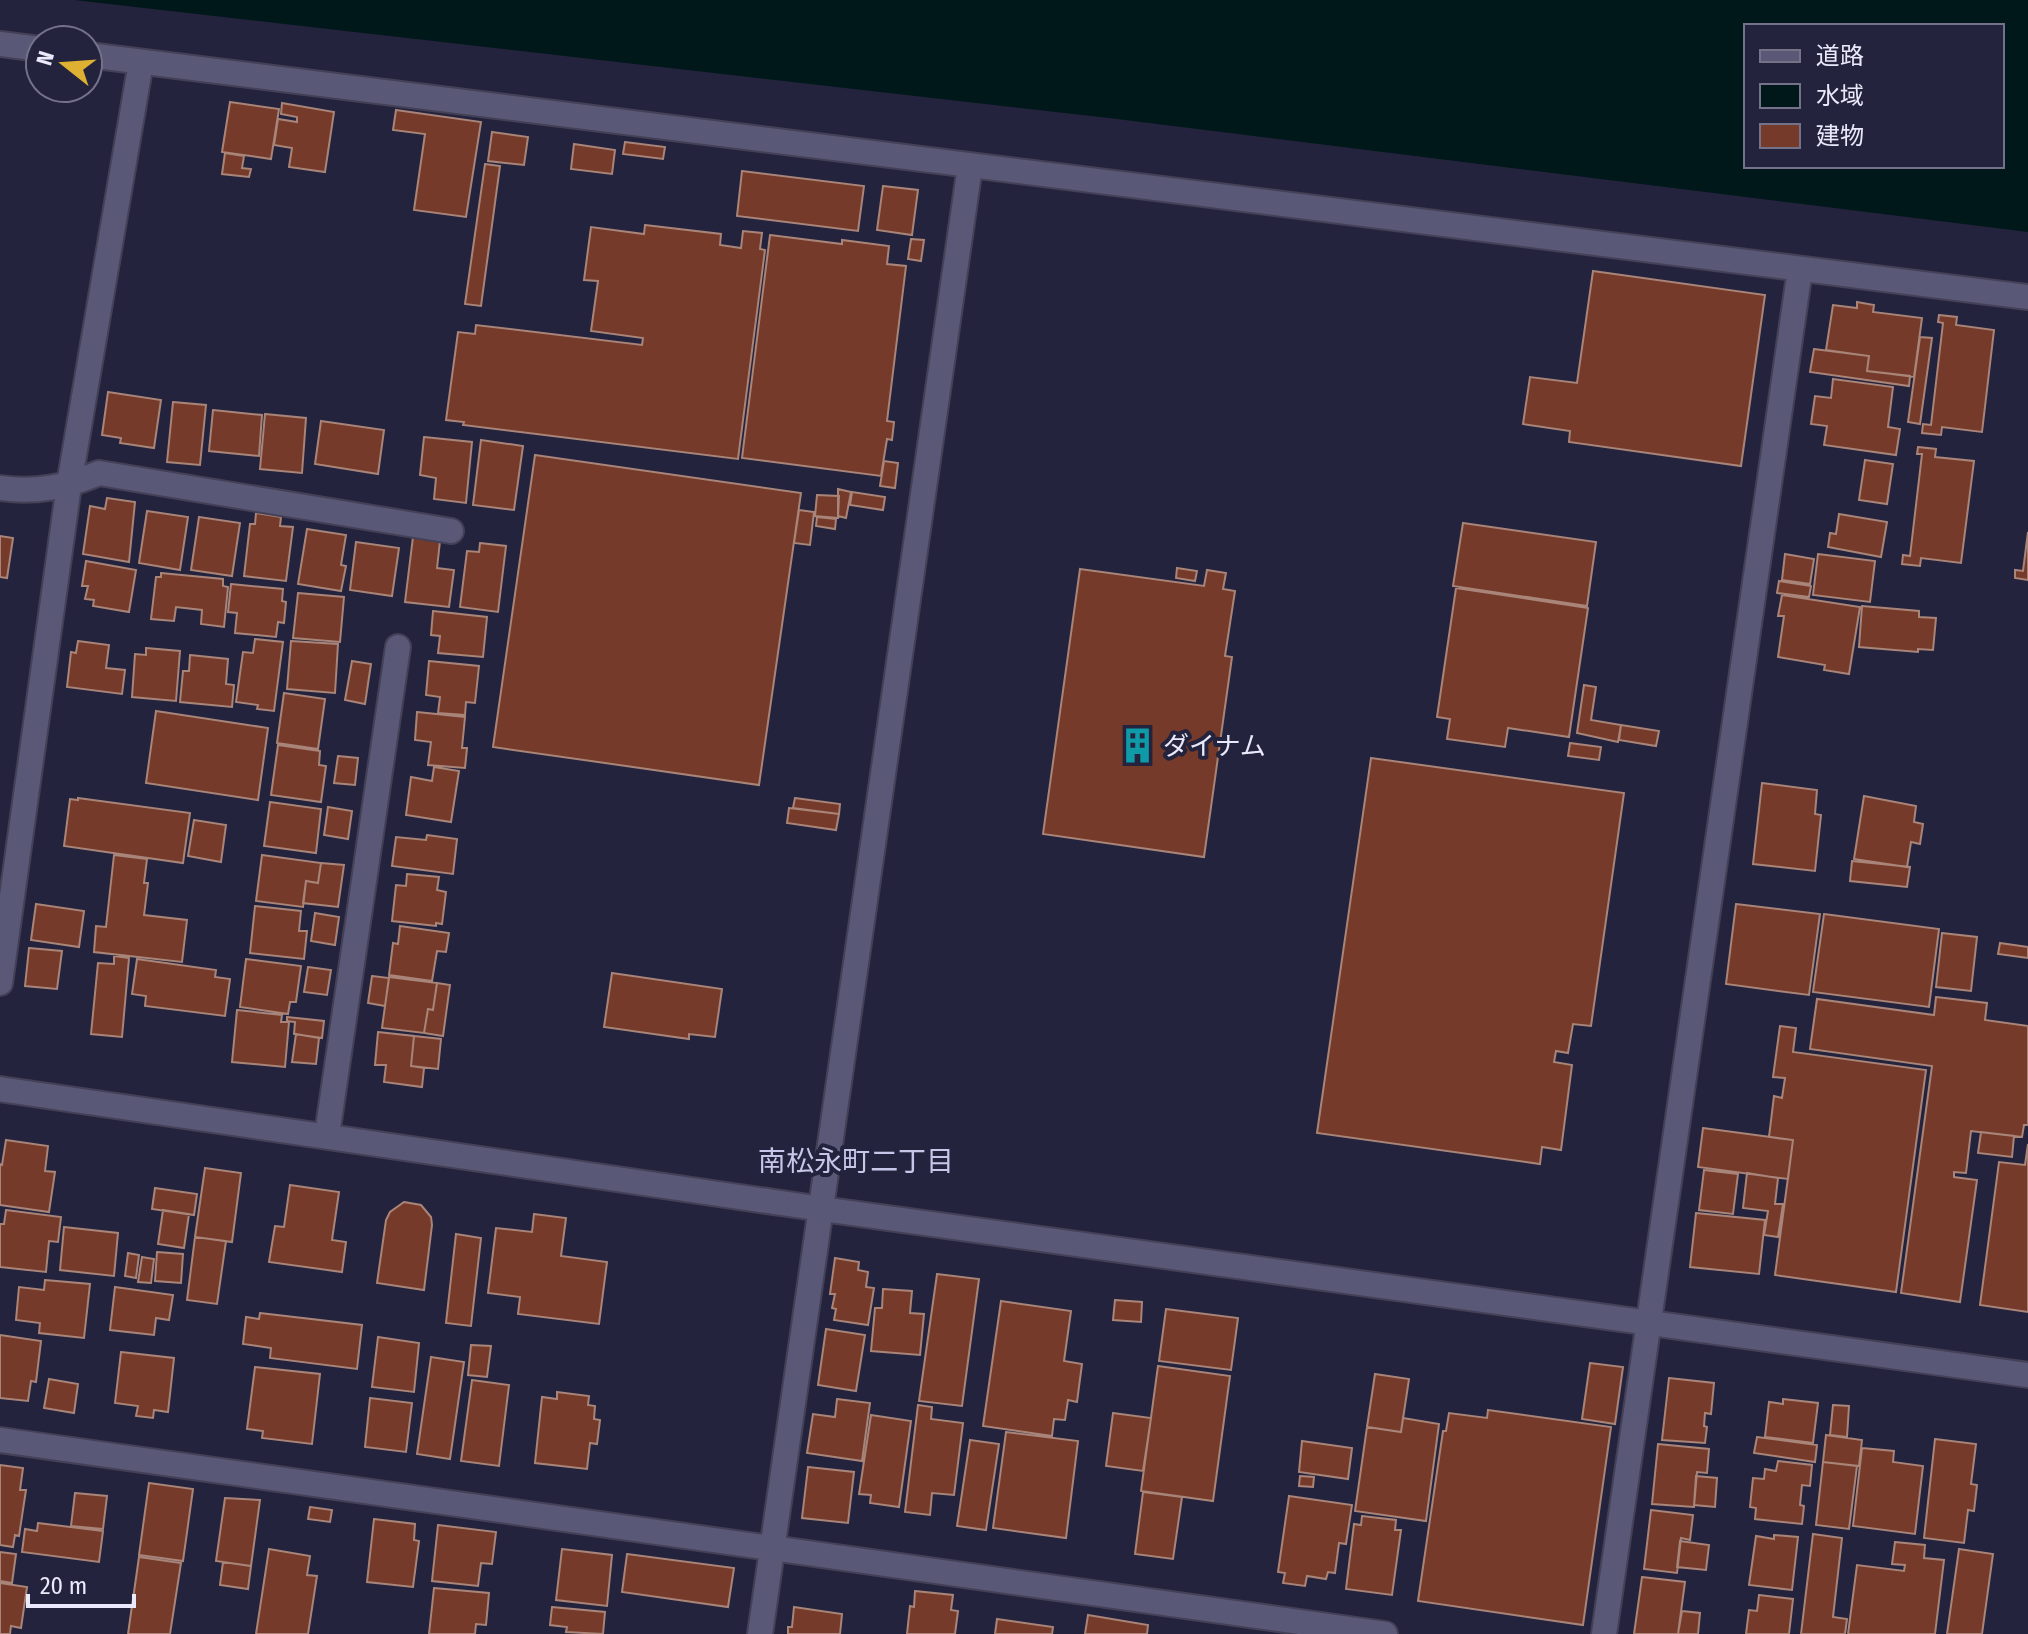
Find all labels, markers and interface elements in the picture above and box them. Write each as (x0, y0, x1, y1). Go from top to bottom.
north arrow (24, 24, 104, 104)
legend (1744, 24, 2004, 168)
text: 道路 (1816, 42, 1864, 70)
text: N (31, 48, 60, 69)
text: 水域 (1816, 82, 1864, 110)
text: 建物 (1816, 122, 1864, 150)
building icon: ダイナム (1118, 727, 1156, 765)
place label: ダイナム (1163, 731, 1266, 762)
district label: 南松永町二丁目 (758, 1145, 954, 1178)
scale bar (28, 1558, 134, 1608)
text: 20 m (40, 1572, 87, 1600)

